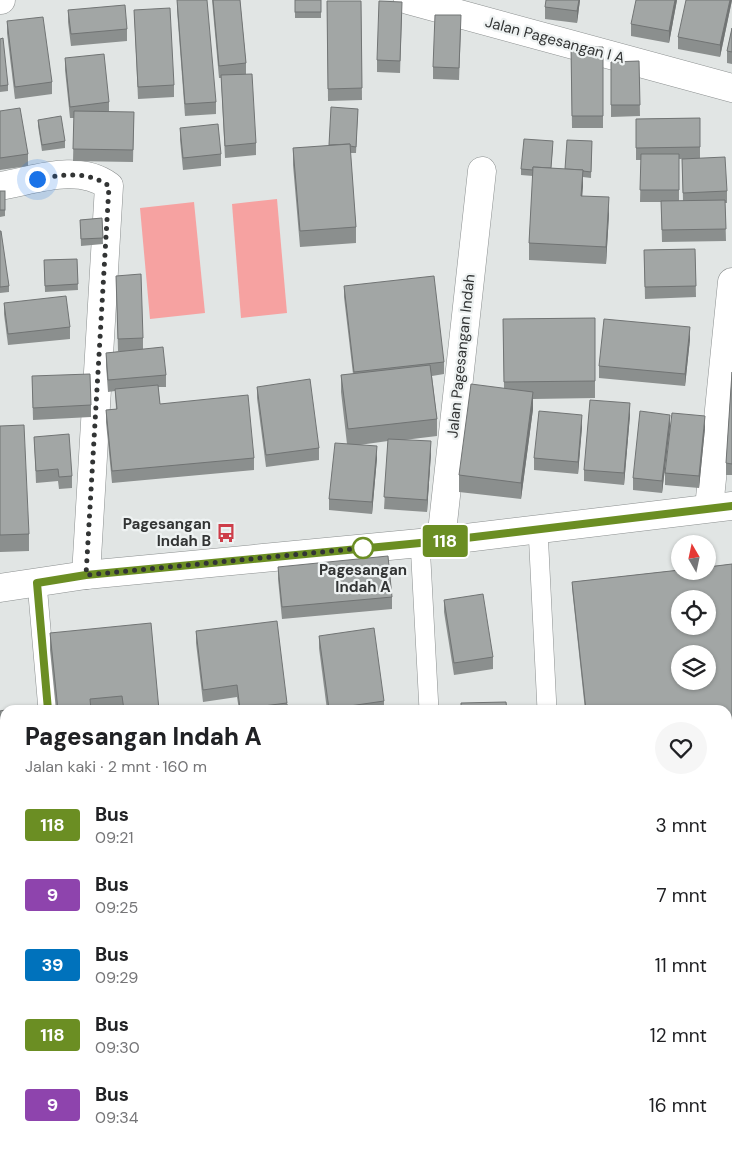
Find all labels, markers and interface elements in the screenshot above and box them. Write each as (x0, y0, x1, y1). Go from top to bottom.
street label: Jalan Pagesangan I A (483, 12, 627, 68)
your location (25, 167, 50, 192)
street label: Jalan Pagesangan Indah (442, 273, 480, 439)
place label: Pagesangan Indah B (123, 514, 211, 551)
bus stop icon: Pagesangan Indah B (215, 522, 237, 544)
line badge: 118 (416, 525, 474, 557)
text: 118 (433, 529, 457, 553)
north arrow (671, 535, 716, 580)
map controls (671, 535, 716, 690)
marker: Pagesangan Indah A (352, 537, 374, 559)
place label: Pagesangan Indah A (319, 560, 407, 597)
button: locate (671, 590, 716, 635)
button: layers (671, 645, 716, 690)
text: Pagesangan Indah A (25, 721, 262, 752)
button: heart (655, 722, 707, 774)
text: Jalan kaki · 2 mnt · 160 m (25, 756, 207, 777)
text: Bus (95, 802, 129, 827)
text: 118 (40, 813, 65, 837)
text: 3 mnt (655, 813, 707, 838)
text: 09:21 (95, 827, 133, 848)
text: Bus (95, 872, 129, 897)
text: 9 (47, 883, 58, 907)
text: 7 mnt (657, 883, 707, 908)
text: 09:25 (95, 897, 138, 918)
text: Bus (95, 942, 129, 967)
text: 39 (42, 953, 63, 977)
text: 11 mnt (655, 953, 707, 978)
text: 09:29 (95, 967, 138, 988)
text: Bus (95, 1012, 129, 1037)
text: 118 (40, 1023, 65, 1047)
text: 12 mnt (650, 1023, 707, 1048)
text: 09:30 (95, 1037, 140, 1058)
text: Bus (95, 1082, 129, 1107)
text: 9 (47, 1093, 58, 1117)
text: 16 mnt (649, 1093, 707, 1118)
text: 09:34 (95, 1107, 138, 1128)

